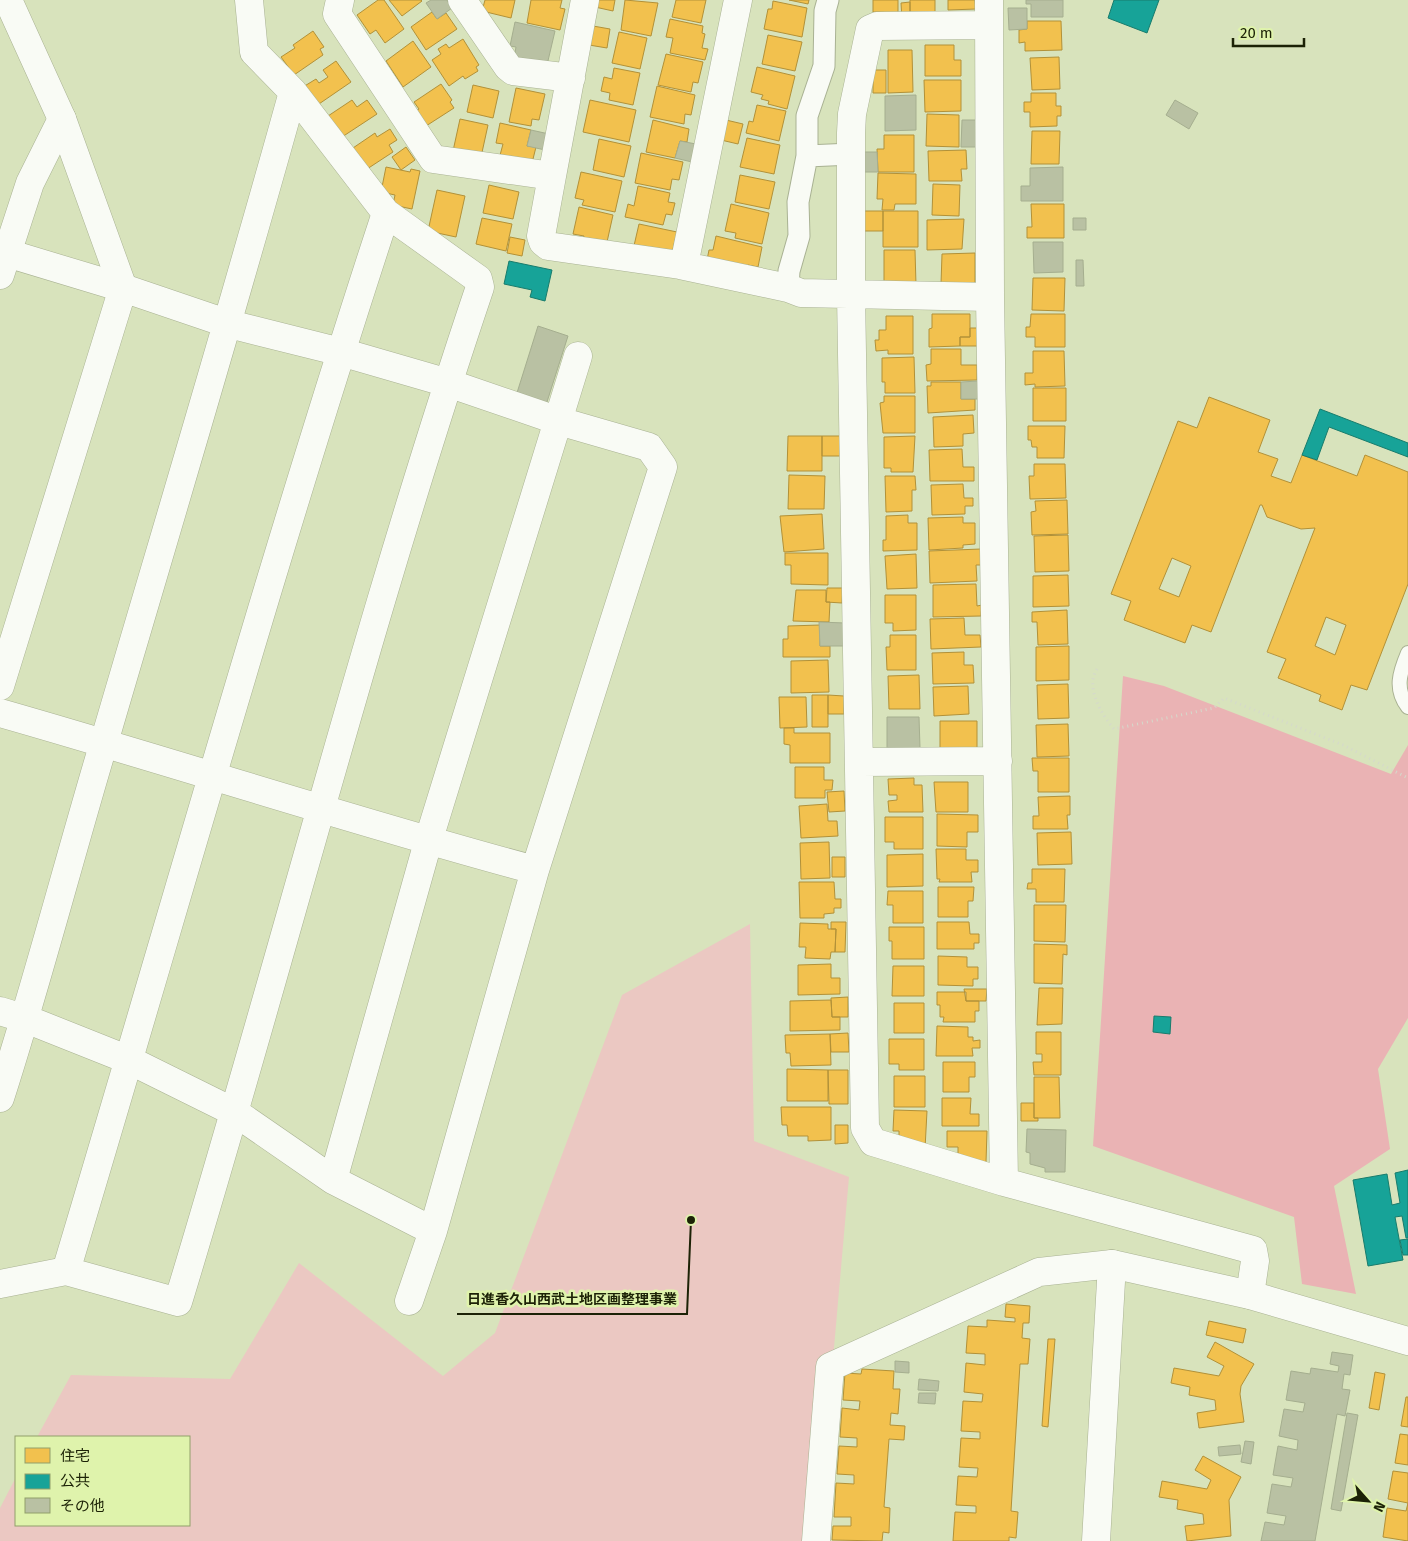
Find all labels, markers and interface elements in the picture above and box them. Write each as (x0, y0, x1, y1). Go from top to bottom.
scale bar (1233, 15, 1304, 47)
text: 20 m (1240, 24, 1273, 42)
callout: 日進香久山西武土地区画整理事業 (457, 1285, 687, 1314)
text: 日進香久山西武土地区画整理事業 (467, 1291, 677, 1308)
legend (15, 1436, 190, 1526)
text: 住宅 (60, 1447, 90, 1465)
text: 公共 (60, 1472, 90, 1490)
north arrow (1343, 1476, 1393, 1526)
text: その他 (60, 1497, 105, 1515)
text: N (1369, 1499, 1389, 1515)

